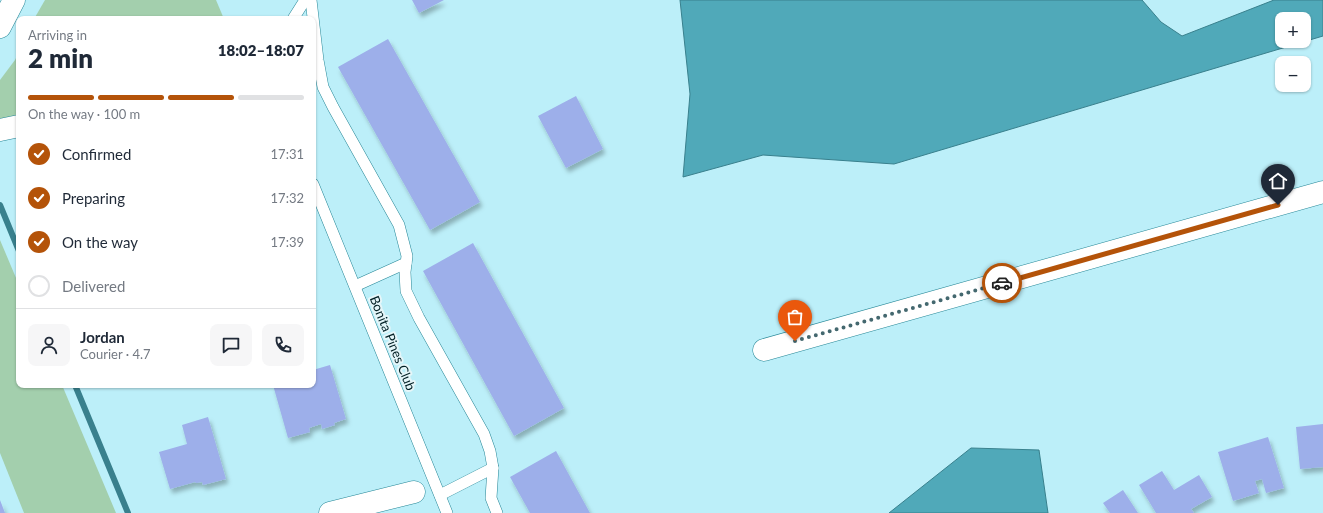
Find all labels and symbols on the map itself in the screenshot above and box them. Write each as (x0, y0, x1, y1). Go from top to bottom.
pin (1261, 164, 1295, 205)
courier (982, 263, 1022, 303)
street label: Bonita Pines Club (367, 293, 419, 393)
pin (778, 300, 812, 341)

